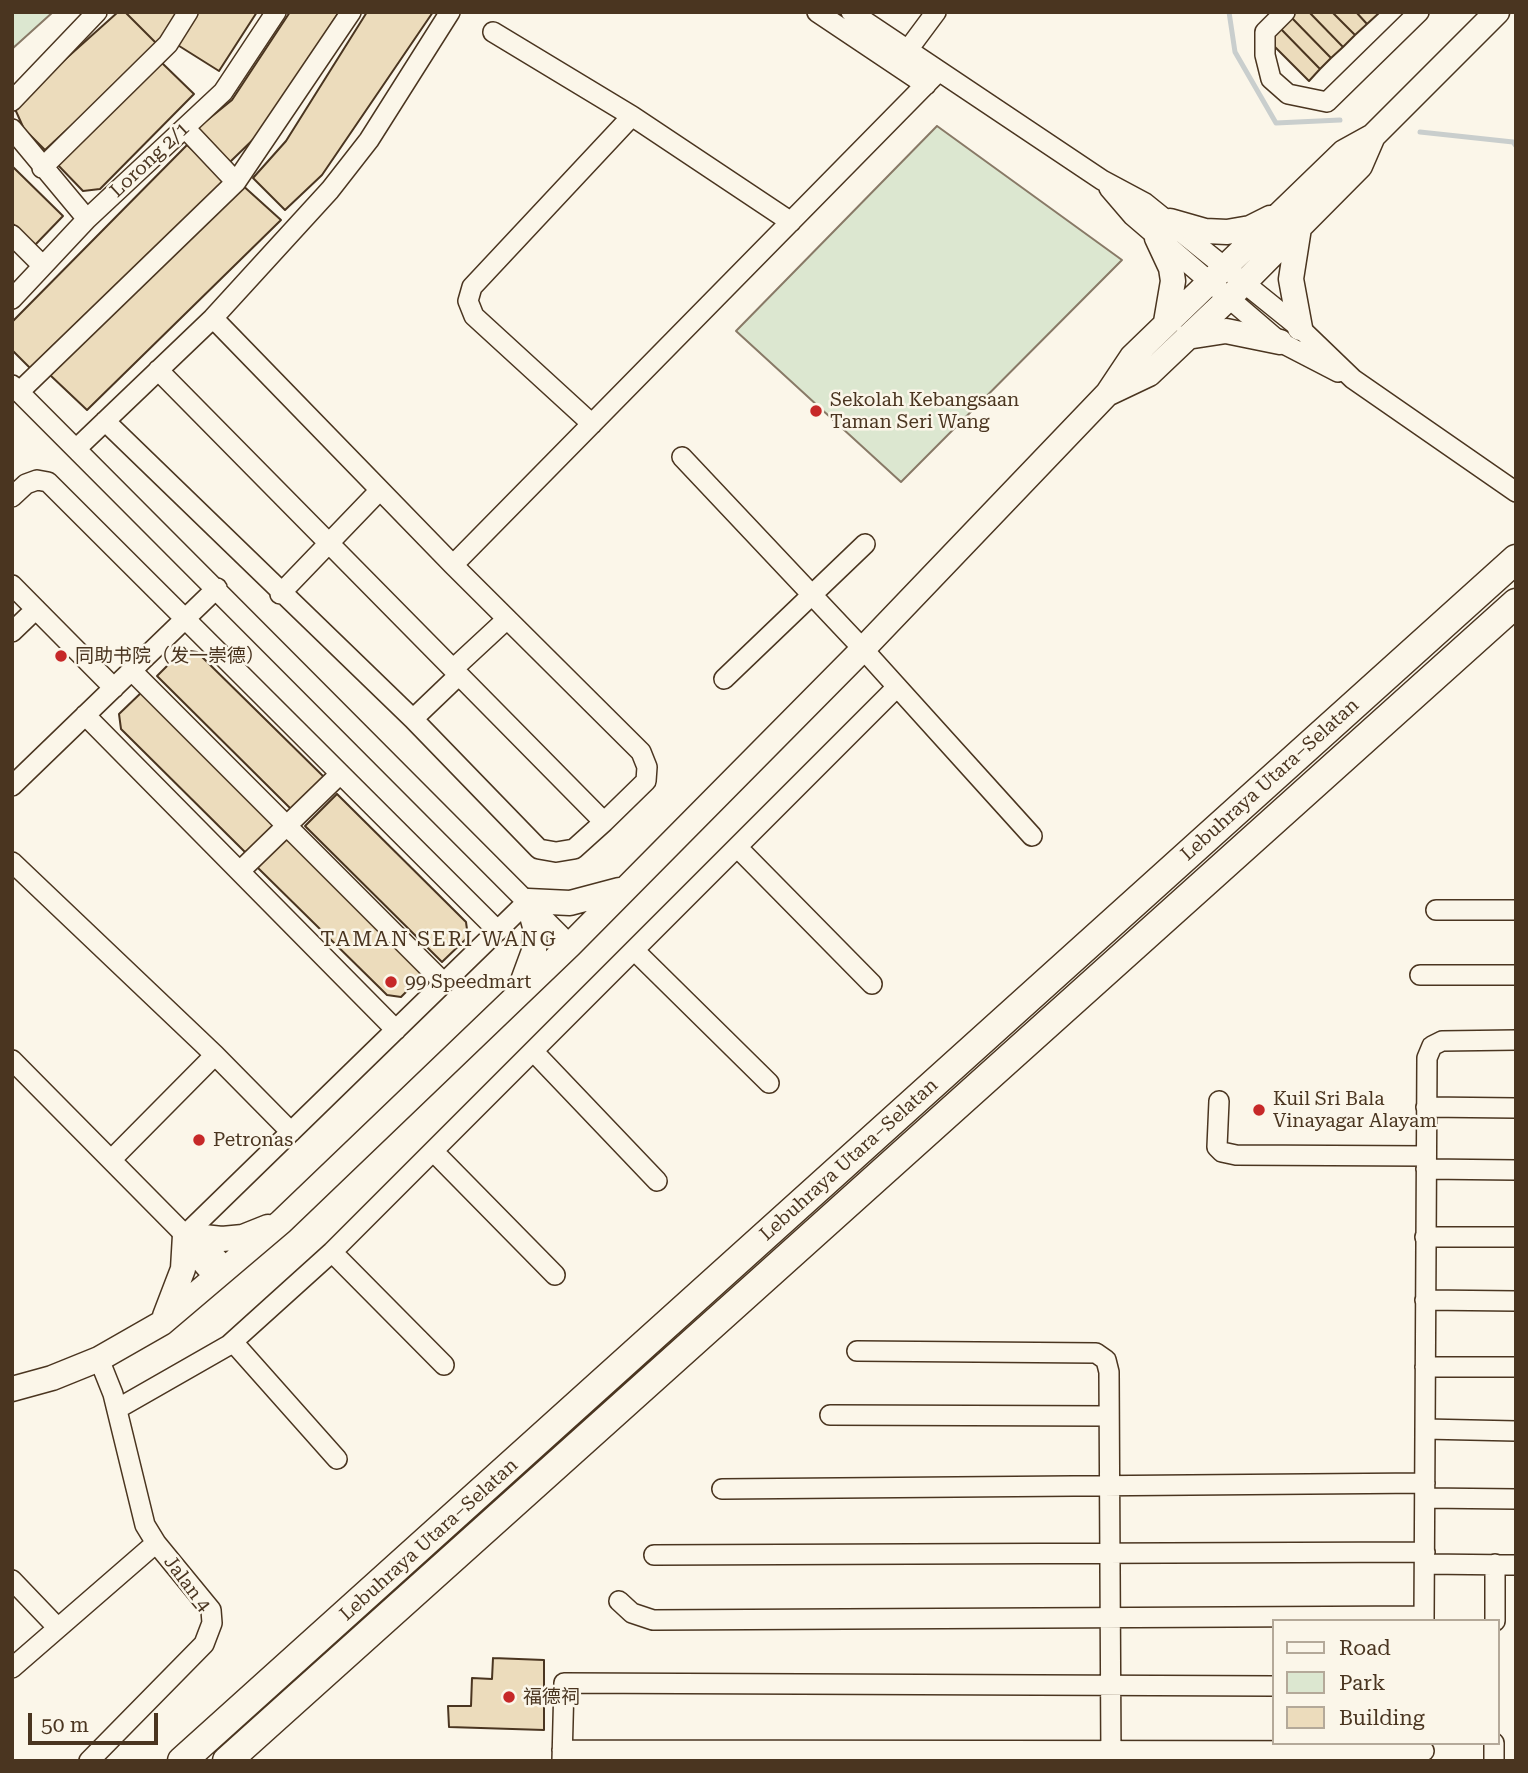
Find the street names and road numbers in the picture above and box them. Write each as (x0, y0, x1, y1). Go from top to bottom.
street label: Lorong 2/1 (106, 118, 194, 202)
street label: Lebuhraya Utara–Selatan (1176, 694, 1364, 866)
street label: Lebuhraya Utara–Selatan (755, 1074, 943, 1246)
street label: Lebuhraya Utara–Selatan (335, 1454, 523, 1626)
street label: Jalan 4 (159, 1551, 215, 1617)

